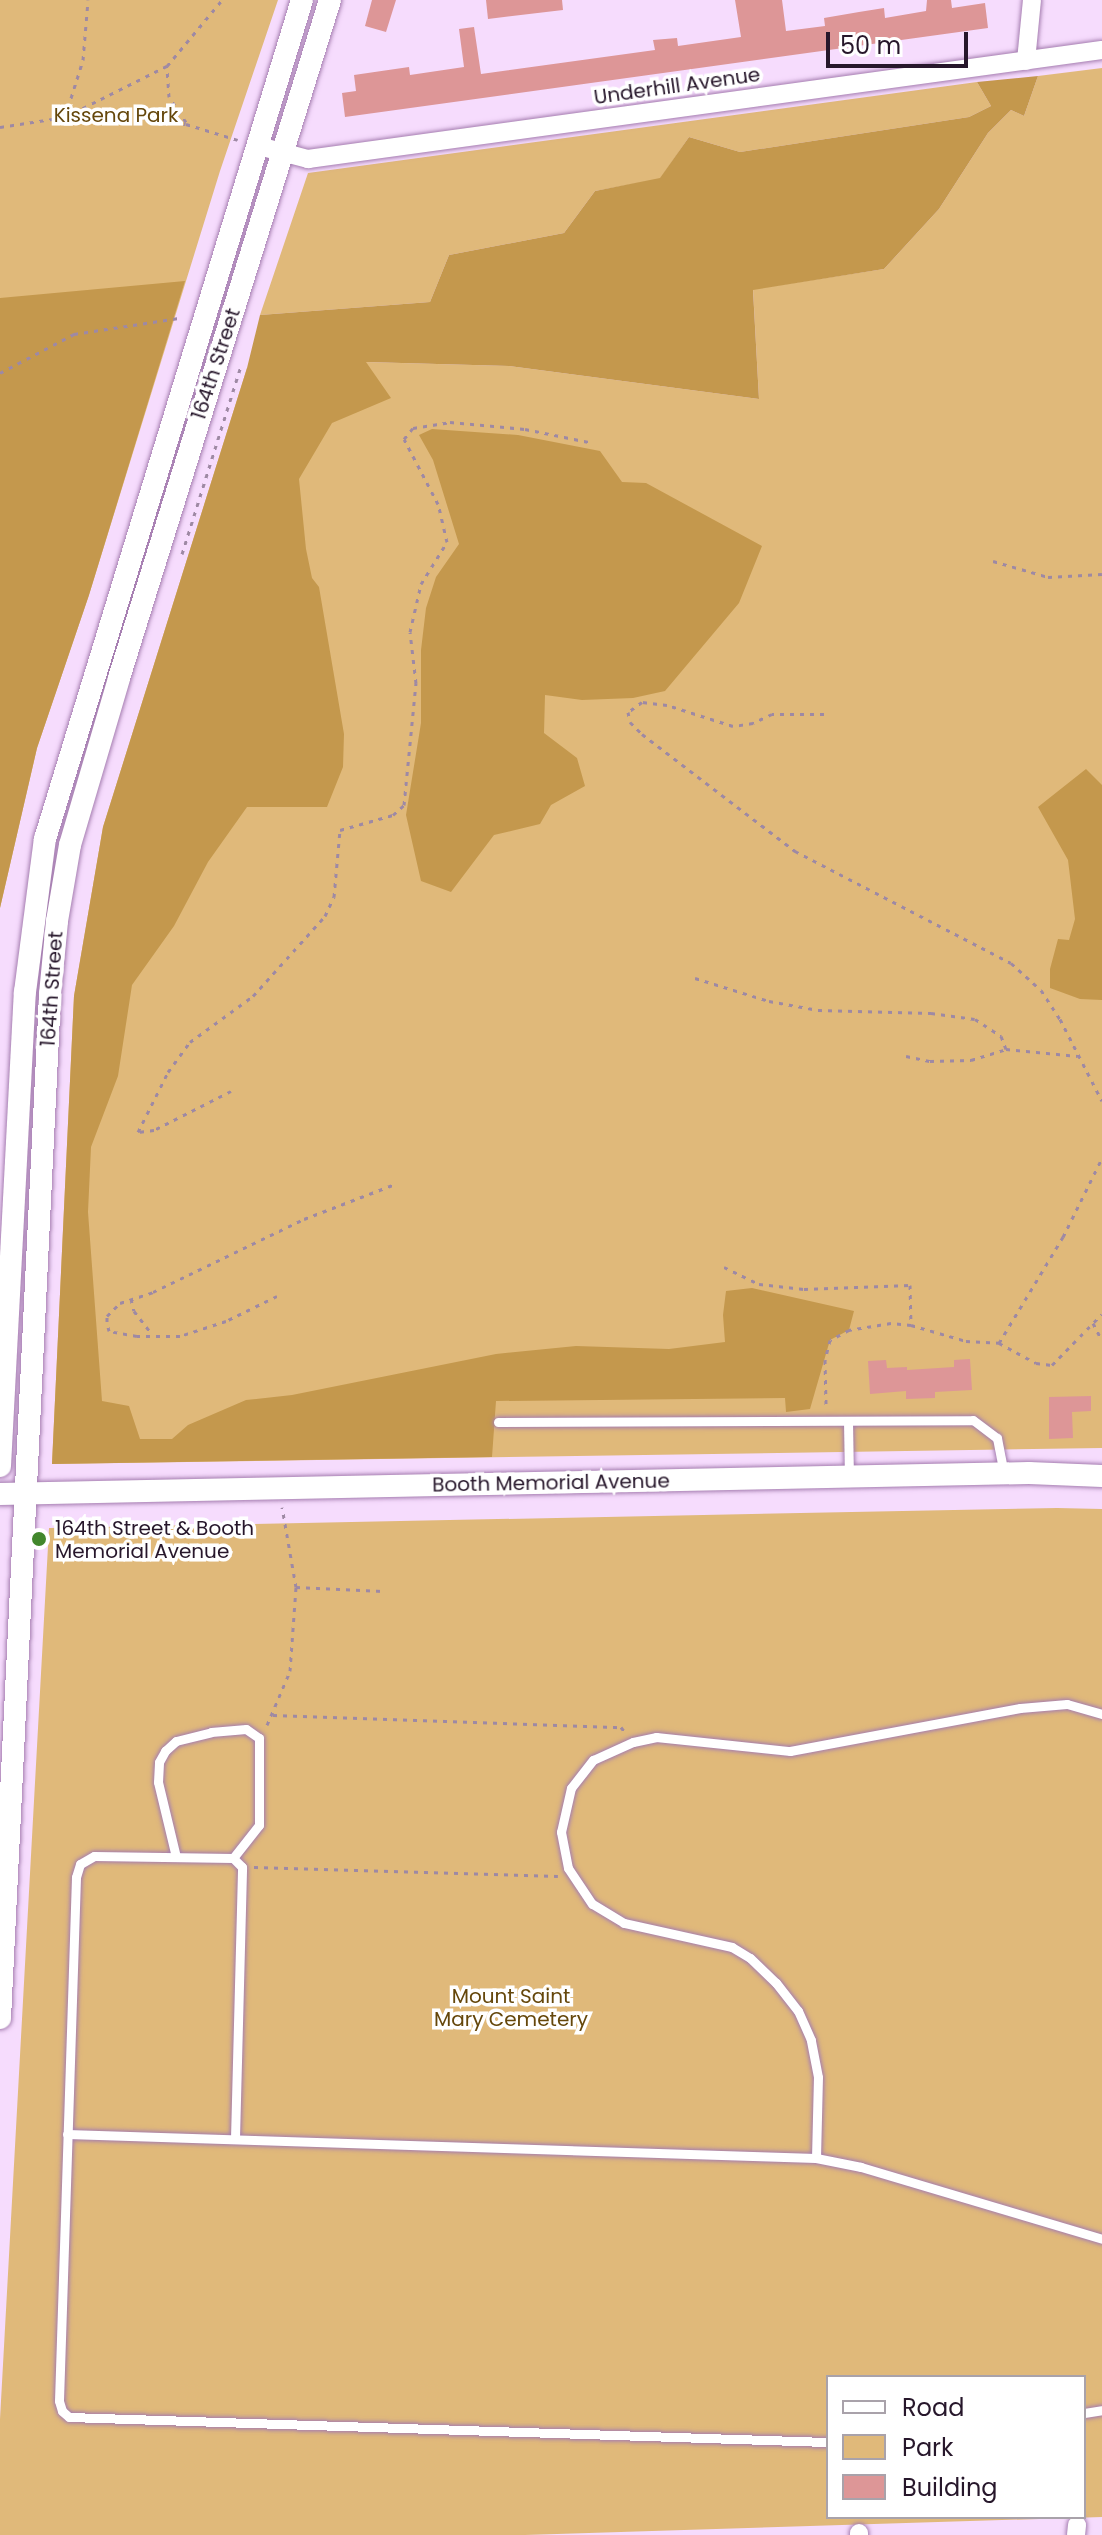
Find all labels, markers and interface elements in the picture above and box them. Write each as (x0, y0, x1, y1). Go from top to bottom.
scale bar (830, 16, 972, 66)
text: 50 m (840, 29, 901, 62)
street label: Underhill Avenue (592, 62, 762, 110)
park label: Kissena Park (54, 103, 178, 127)
street label: 164th Street (187, 305, 245, 423)
street label: 164th Street (36, 930, 68, 1048)
street label: Booth Memorial Avenue (432, 1469, 670, 1497)
place label: 164th Street & Booth Memorial Avenue (55, 1516, 254, 1563)
marker: 164th Street & Booth Memorial Avenue (30, 1530, 48, 1548)
park label: Mount Saint Mary Cemetery (434, 1984, 588, 2031)
legend (826, 2375, 1086, 2519)
text: Road (902, 2391, 964, 2424)
text: Park (902, 2431, 953, 2464)
text: Building (902, 2471, 998, 2504)

